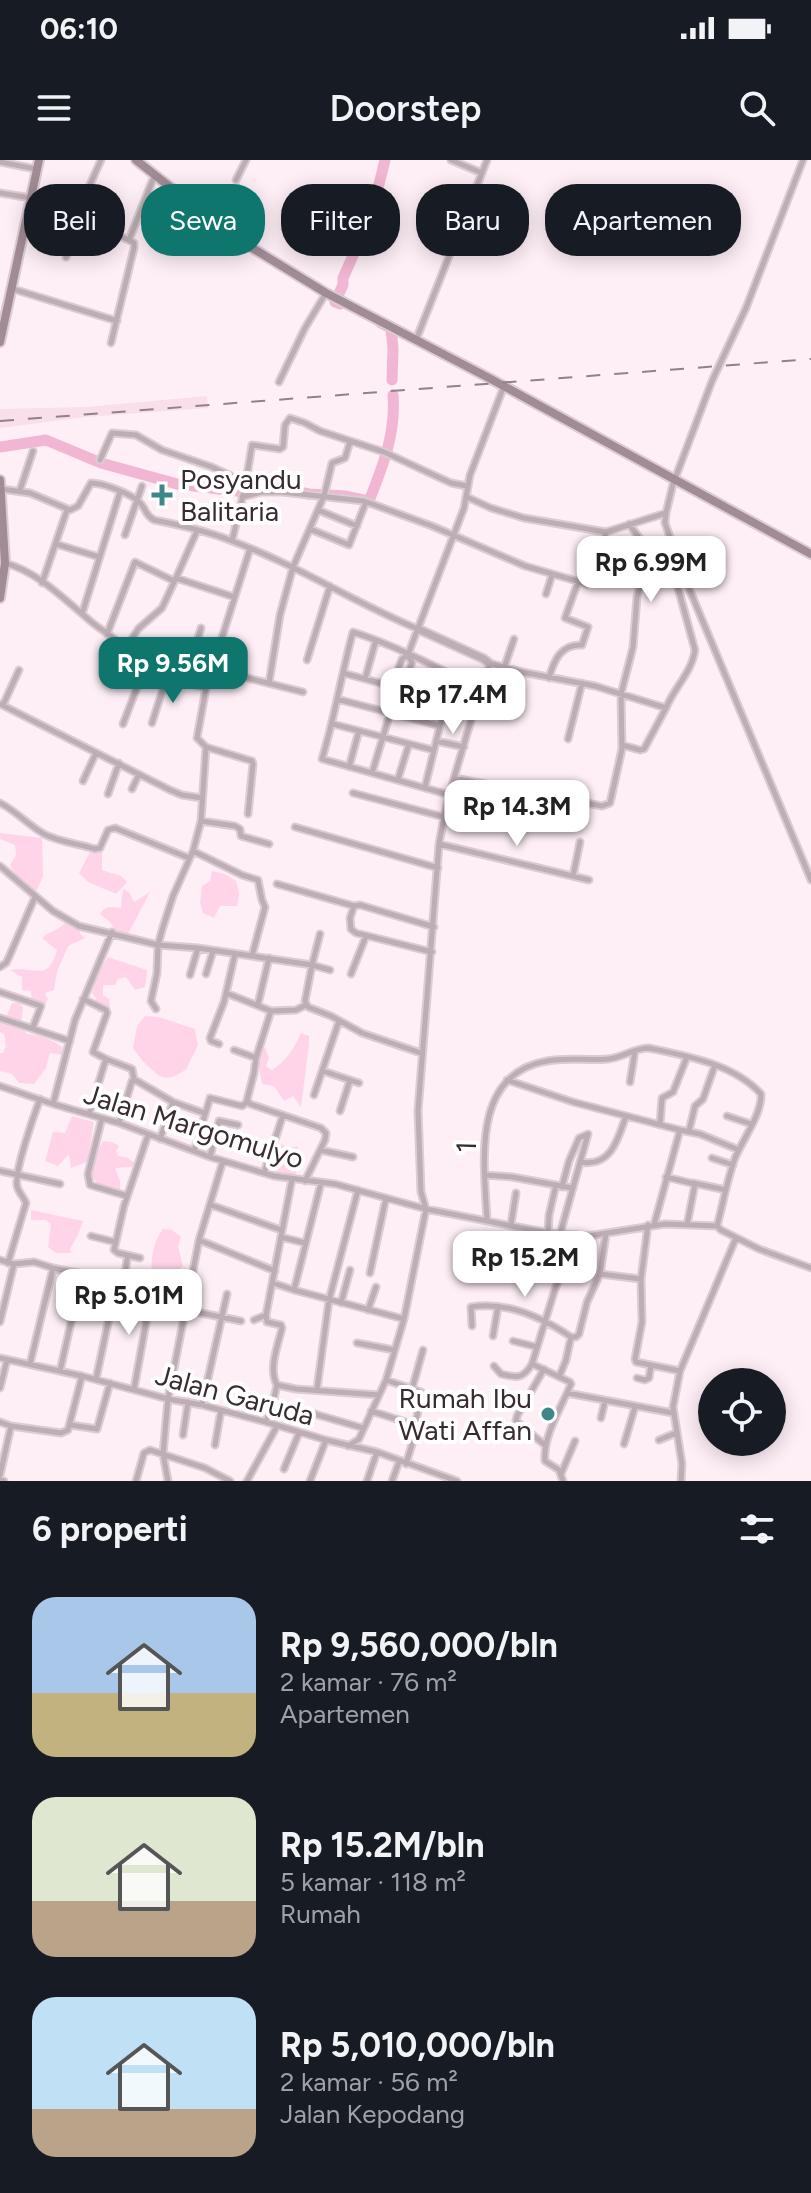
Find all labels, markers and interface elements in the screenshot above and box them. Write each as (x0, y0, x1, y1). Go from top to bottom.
text: 06:10 (40, 10, 118, 47)
icon: menu (32, 86, 76, 130)
icon: search (735, 86, 779, 130)
text: Doorstep (330, 87, 481, 130)
chip: Beli (24, 184, 125, 256)
chip: Sewa (141, 184, 265, 256)
chip: Filter (281, 184, 400, 256)
chip: Baru (416, 184, 529, 256)
chip: Apartemen (545, 184, 741, 256)
place label: Posyandu Balitaria (180, 462, 302, 528)
marker: Posyandu Balitaria (151, 484, 173, 506)
pin: Rp 6.99M (568, 536, 734, 604)
text: Rp 6.99M (595, 546, 707, 578)
pin: Rp 9.56M (90, 637, 256, 705)
text: Rp 9.56M (117, 647, 229, 679)
pin: Rp 17.4M (370, 668, 536, 736)
text: Rp 17.4M (398, 678, 508, 710)
pin: Rp 14.3M (434, 780, 600, 848)
text: Rp 14.3M (462, 790, 572, 822)
street label: Jalan Margomulyo (80, 1076, 308, 1176)
street label: 1 (449, 1141, 483, 1153)
pin: Rp 15.2M (442, 1231, 608, 1299)
text: Rp 15.2M (471, 1241, 579, 1273)
pin: Rp 5.01M (46, 1269, 212, 1337)
text: Rp 5.01M (74, 1279, 184, 1311)
street label: Jalan Garuda (152, 1357, 318, 1433)
map controls (698, 1368, 786, 1456)
button: locate (698, 1368, 786, 1456)
place label: Rumah Ibu Wati Affan (399, 1381, 532, 1447)
marker: Rumah Ibu Wati Affan (539, 1405, 557, 1423)
icon: filters (735, 1507, 779, 1551)
text: 6 properti (32, 1509, 188, 1550)
text: Rp 9,560,000/bln (280, 1625, 558, 1666)
icon: home (96, 1629, 192, 1725)
text: 2 kamar · 76 m² (280, 1666, 457, 1698)
text: Apartemen (280, 1698, 410, 1730)
text: Rp 15.2M/bln (280, 1825, 484, 1866)
icon: home (96, 1829, 192, 1925)
text: 5 kamar · 118 m² (280, 1866, 466, 1898)
text: Rumah (280, 1898, 361, 1930)
text: Rp 5,010,000/bln (280, 2025, 555, 2066)
icon: home (96, 2029, 192, 2125)
text: 2 kamar · 56 m² (280, 2066, 458, 2098)
text: Jalan Kepodang (280, 2098, 465, 2130)

